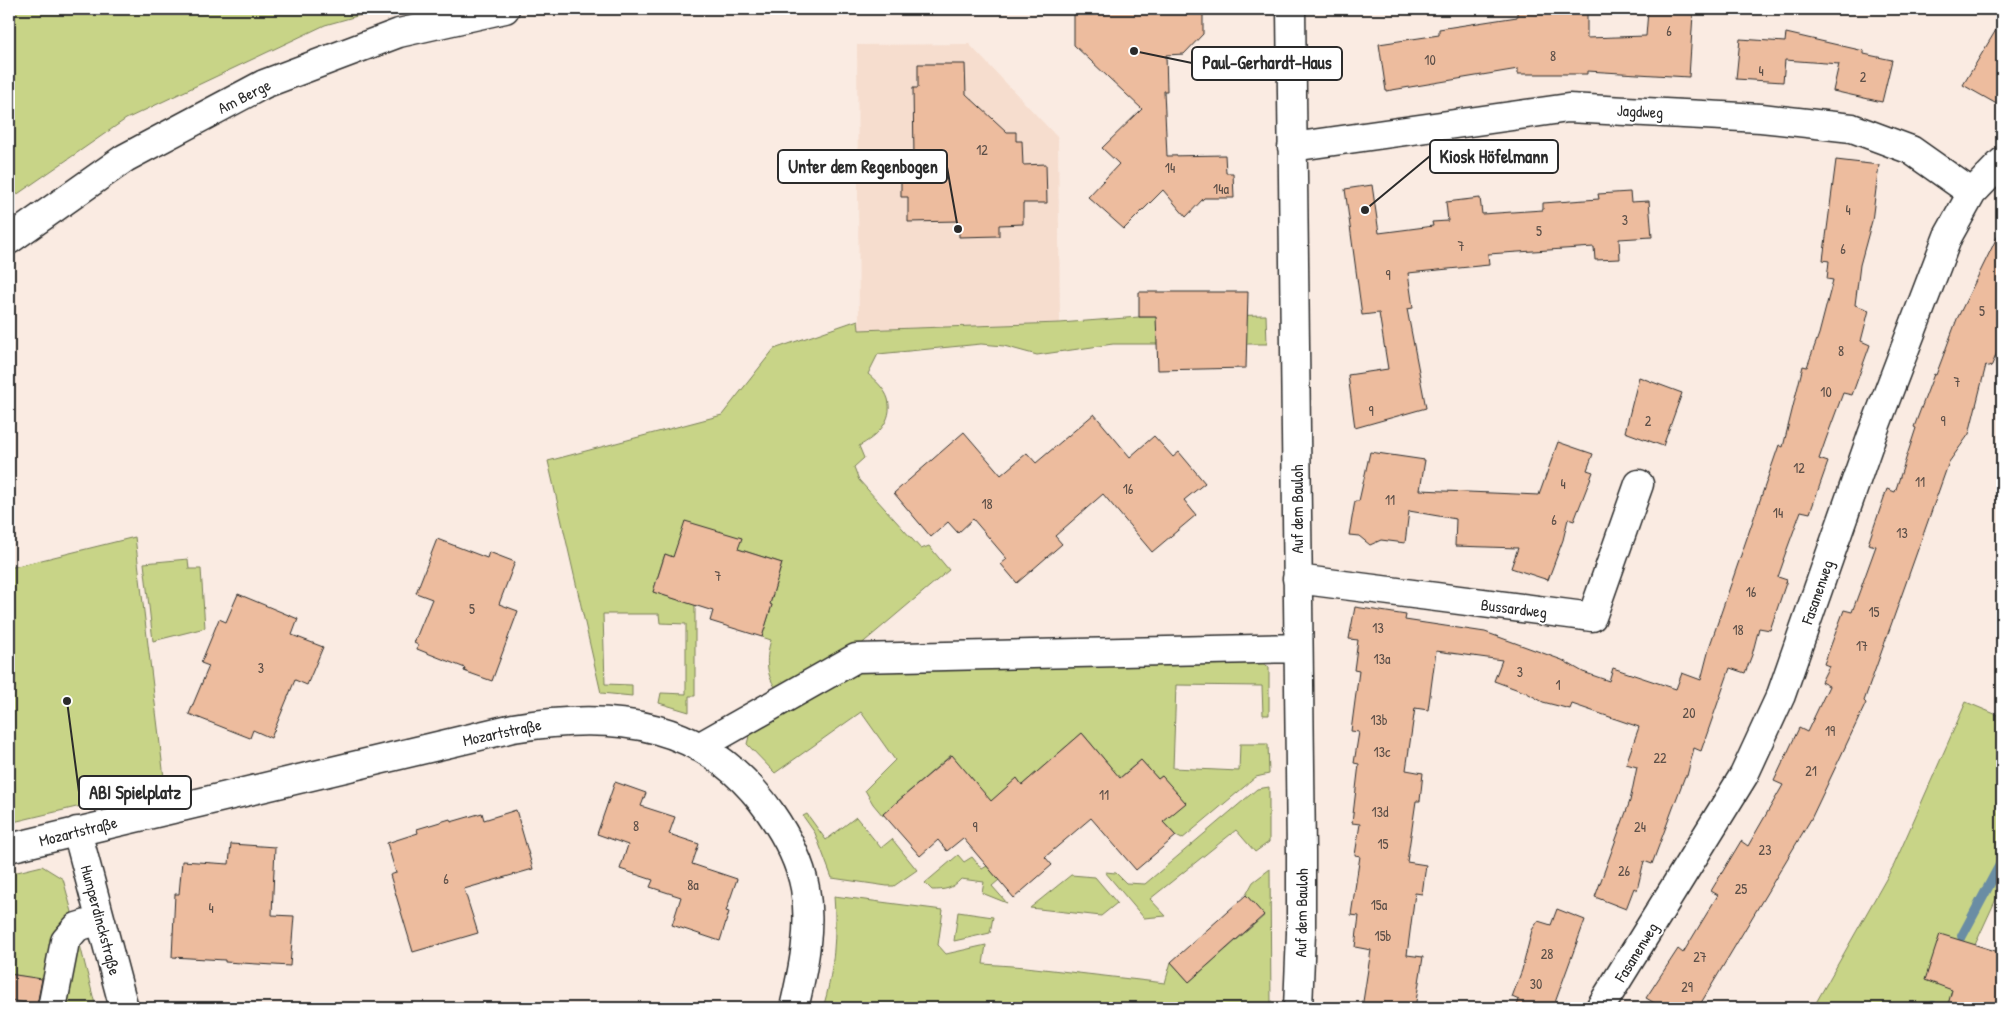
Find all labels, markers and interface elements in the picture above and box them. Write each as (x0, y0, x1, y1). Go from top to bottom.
house number: 6 (1666, 21, 1672, 40)
house number: 8 (1550, 46, 1556, 65)
callout: Paul-Gerhardt-Haus (1192, 47, 1342, 80)
text: Paul-Gerhardt-Haus (1202, 50, 1332, 75)
house number: 10 (1424, 50, 1436, 69)
house number: 4 (1758, 61, 1764, 80)
house number: 2 (1860, 67, 1867, 86)
street label: Am Berge (214, 73, 275, 119)
street label: Jagdweg (1616, 99, 1664, 123)
house number: 12 (976, 140, 988, 159)
callout: Kiosk Höfelmann (1430, 140, 1558, 173)
text: Kiosk Höfelmann (1440, 144, 1548, 169)
callout: Unter dem Regenbogen (778, 150, 947, 183)
text: Unter dem Regenbogen (788, 154, 938, 180)
house number: 14 (1165, 158, 1175, 177)
house number: 14a (1213, 179, 1229, 198)
house number: 4 (1845, 200, 1851, 219)
house number: 3 (1622, 210, 1628, 229)
house number: 5 (1536, 221, 1542, 240)
house number: 7 (1458, 236, 1465, 255)
house number: 6 (1840, 239, 1846, 258)
house number: 9 (1385, 265, 1391, 284)
house number: 5 (1979, 301, 1985, 320)
house number: 8 (1838, 341, 1844, 360)
house number: 7 (1954, 372, 1961, 391)
house number: 10 (1820, 382, 1832, 401)
house number: 9 (1368, 401, 1374, 420)
house number: 2 (1645, 411, 1652, 430)
house number: 9 (1940, 411, 1946, 430)
house number: 12 (1793, 458, 1805, 477)
street label: Auf dem Bauloh (1286, 464, 1308, 554)
house number: 11 (1915, 472, 1925, 491)
house number: 4 (1560, 474, 1566, 493)
house number: 16 (1123, 479, 1134, 498)
house number: 11 (1385, 490, 1395, 509)
house number: 18 (981, 494, 993, 513)
house number: 14 (1773, 503, 1783, 522)
house number: 6 (1551, 510, 1557, 529)
house number: 13 (1896, 523, 1908, 542)
street label: Fasanenweg (1795, 557, 1838, 628)
house number: 7 (715, 566, 722, 585)
house number: 16 (1746, 582, 1757, 601)
street label: Bussardweg (1480, 593, 1548, 623)
house number: 5 (469, 599, 475, 618)
house number: 15 (1868, 602, 1880, 621)
house number: 13 (1372, 618, 1384, 637)
house number: 18 (1732, 620, 1744, 639)
house number: 17 (1856, 636, 1868, 655)
house number: 13a (1374, 649, 1391, 668)
house number: 3 (258, 658, 264, 677)
house number: 3 (1517, 662, 1523, 681)
house number: 1 (1555, 675, 1561, 694)
house number: 20 (1683, 703, 1695, 722)
house number: 13b (1370, 710, 1388, 729)
street label: Mozartstraße (461, 713, 544, 751)
house number: 19 (1825, 721, 1835, 740)
house number: 13c (1374, 742, 1391, 761)
house number: 22 (1653, 748, 1667, 767)
house number: 21 (1805, 761, 1817, 780)
callout: ABI Spielplatz (79, 776, 191, 809)
text: ABI Spielplatz (89, 780, 181, 806)
house number: 11 (1099, 785, 1109, 804)
house number: 13d (1372, 802, 1389, 821)
street label: Mozartstraße (37, 811, 120, 851)
house number: 8 (633, 816, 639, 835)
house number: 9 (972, 817, 978, 836)
house number: 24 (1634, 817, 1646, 836)
house number: 15 (1377, 834, 1389, 853)
house number: 23 (1759, 840, 1771, 859)
house number: 26 (1618, 861, 1630, 880)
street label: Humperdinckstraße (76, 863, 126, 978)
street label: Auf dem Bauloh (1289, 868, 1313, 958)
house number: 6 (443, 869, 449, 888)
house number: 8a (687, 875, 699, 894)
house number: 25 (1735, 879, 1747, 898)
house number: 15a (1371, 895, 1388, 914)
house number: 4 (208, 898, 214, 917)
street label: Fasanenweg (1609, 918, 1663, 987)
house number: 15b (1375, 926, 1392, 945)
house number: 28 (1541, 944, 1553, 963)
house number: 27 (1693, 947, 1707, 966)
house number: 30 (1530, 974, 1542, 993)
house number: 29 (1681, 977, 1693, 996)

